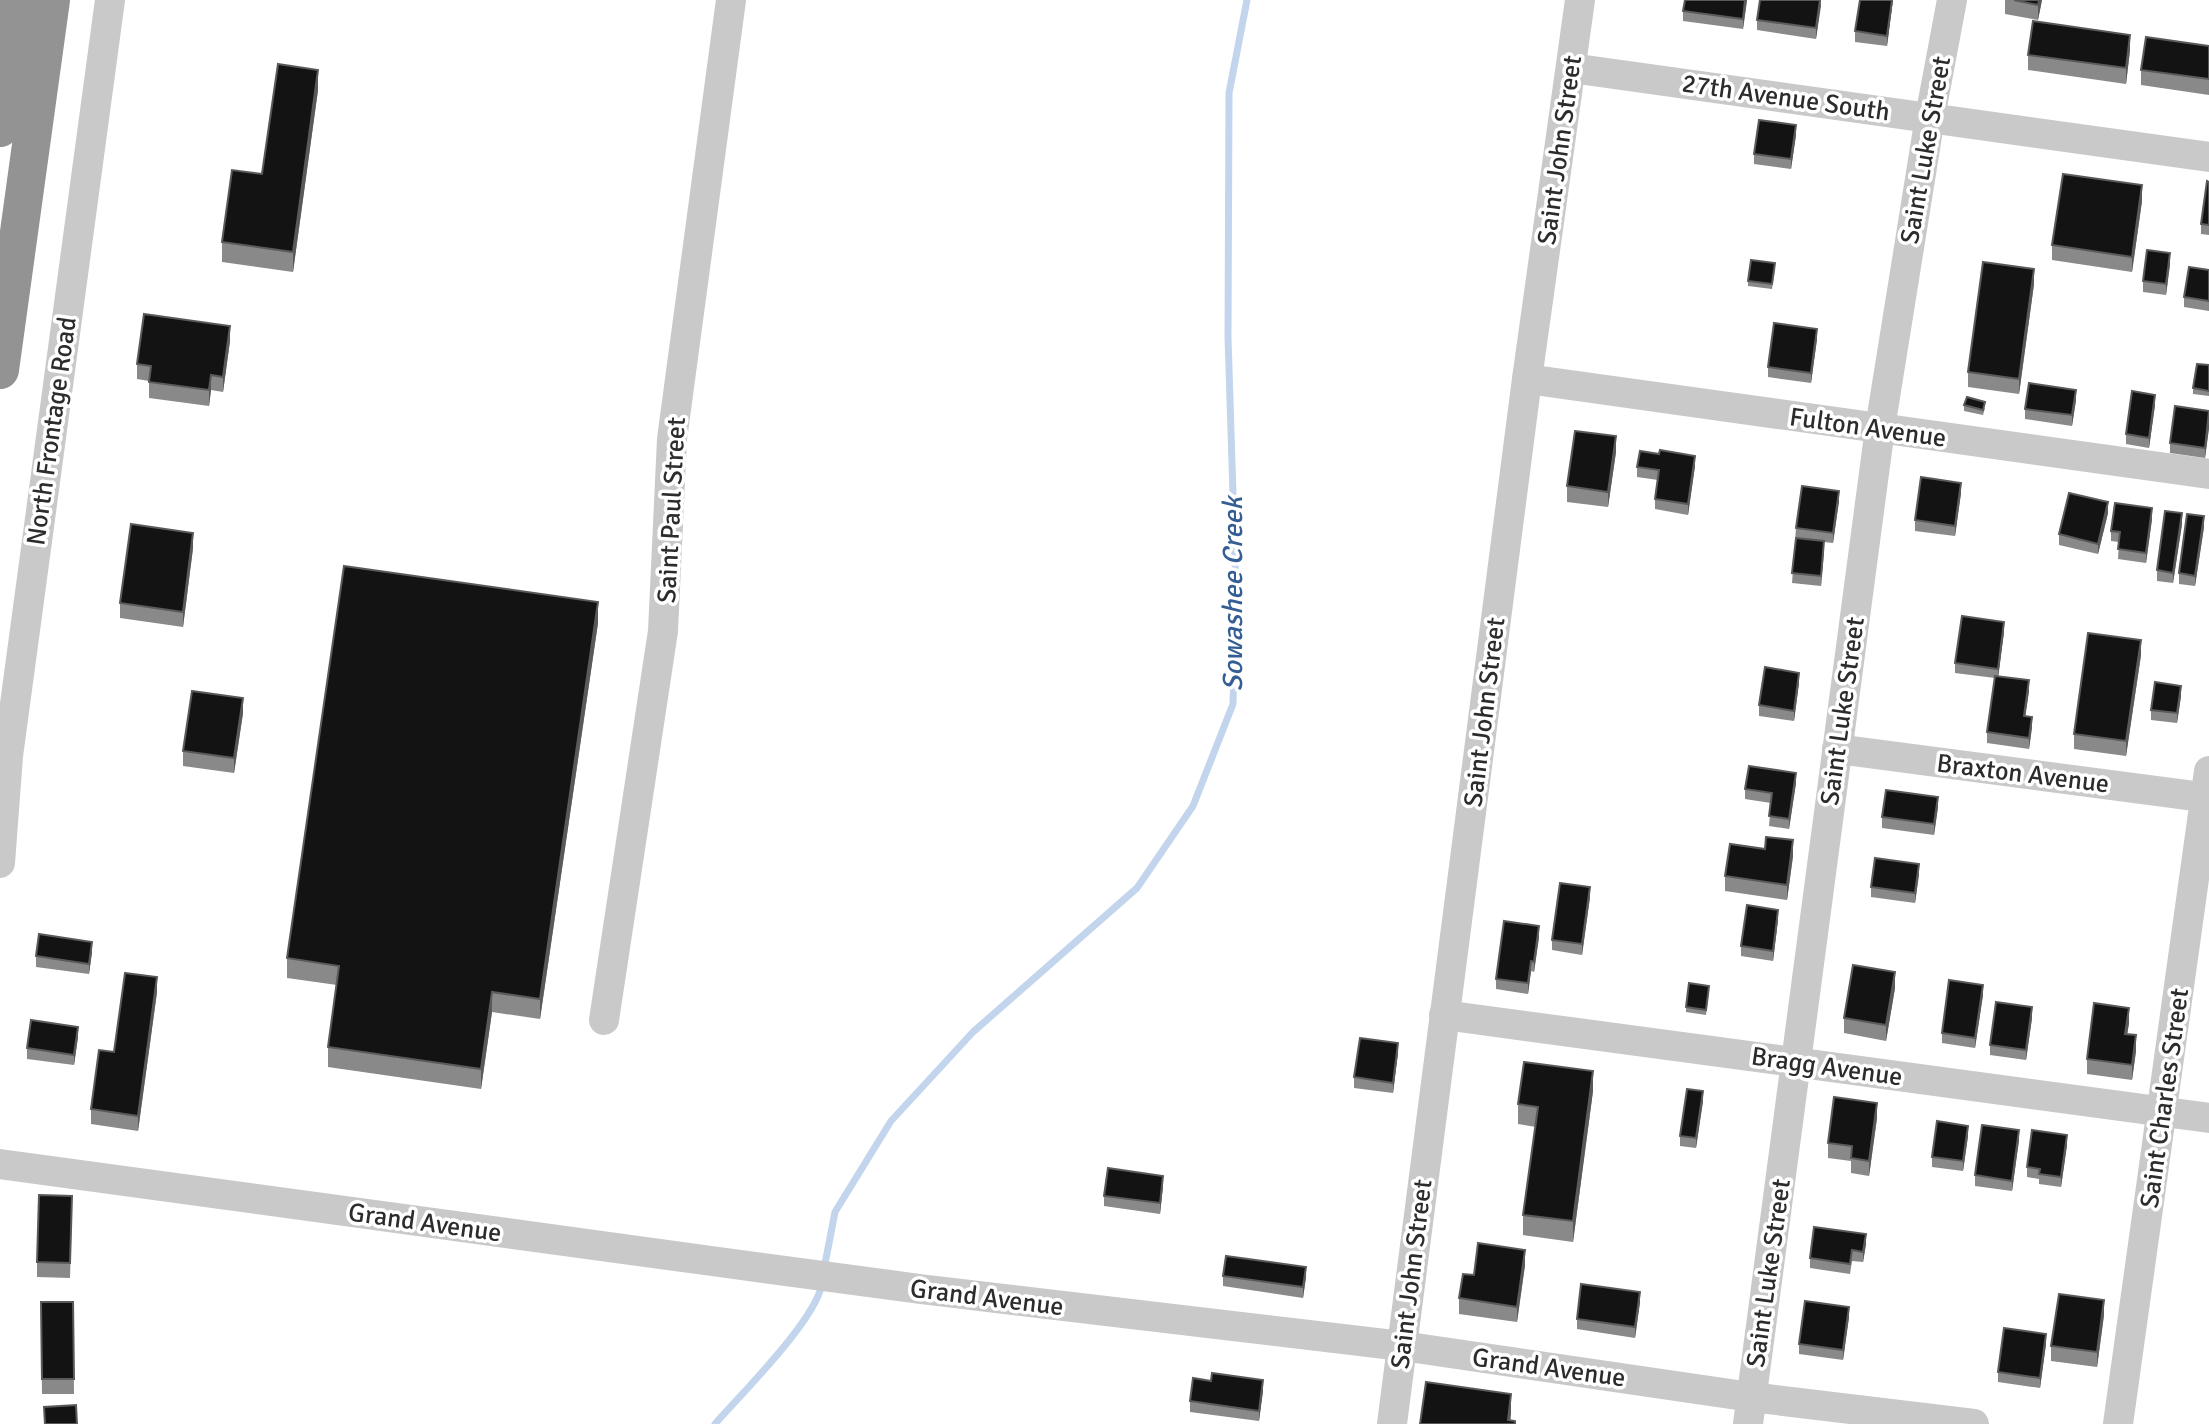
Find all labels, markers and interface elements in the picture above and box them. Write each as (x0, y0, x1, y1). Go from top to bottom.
street label: Saint John Street (1531, 53, 1589, 247)
street label: Saint Luke Street (1894, 54, 1958, 246)
street label: 27th Avenue South (1680, 68, 1892, 128)
street label: North Frontage Road (20, 315, 84, 547)
street label: Fulton Avenue (1787, 401, 1948, 455)
street label: Saint Paul Street (651, 416, 693, 604)
water label: Sowashee Creek (1216, 494, 1250, 691)
street label: Saint Luke Street (1814, 615, 1872, 807)
street label: Saint John Street (1457, 616, 1512, 809)
street label: Braxton Avenue (1935, 748, 2111, 800)
street label: Saint Charles Street (2134, 986, 2196, 1210)
street label: Bragg Avenue (1749, 1041, 1905, 1093)
street label: Saint Luke Street (1740, 1177, 1798, 1369)
street label: Saint John Street (1384, 1178, 1439, 1371)
street label: Grand Avenue (346, 1196, 503, 1250)
street label: Grand Avenue (908, 1273, 1065, 1323)
street label: Grand Avenue (1470, 1341, 1627, 1395)

